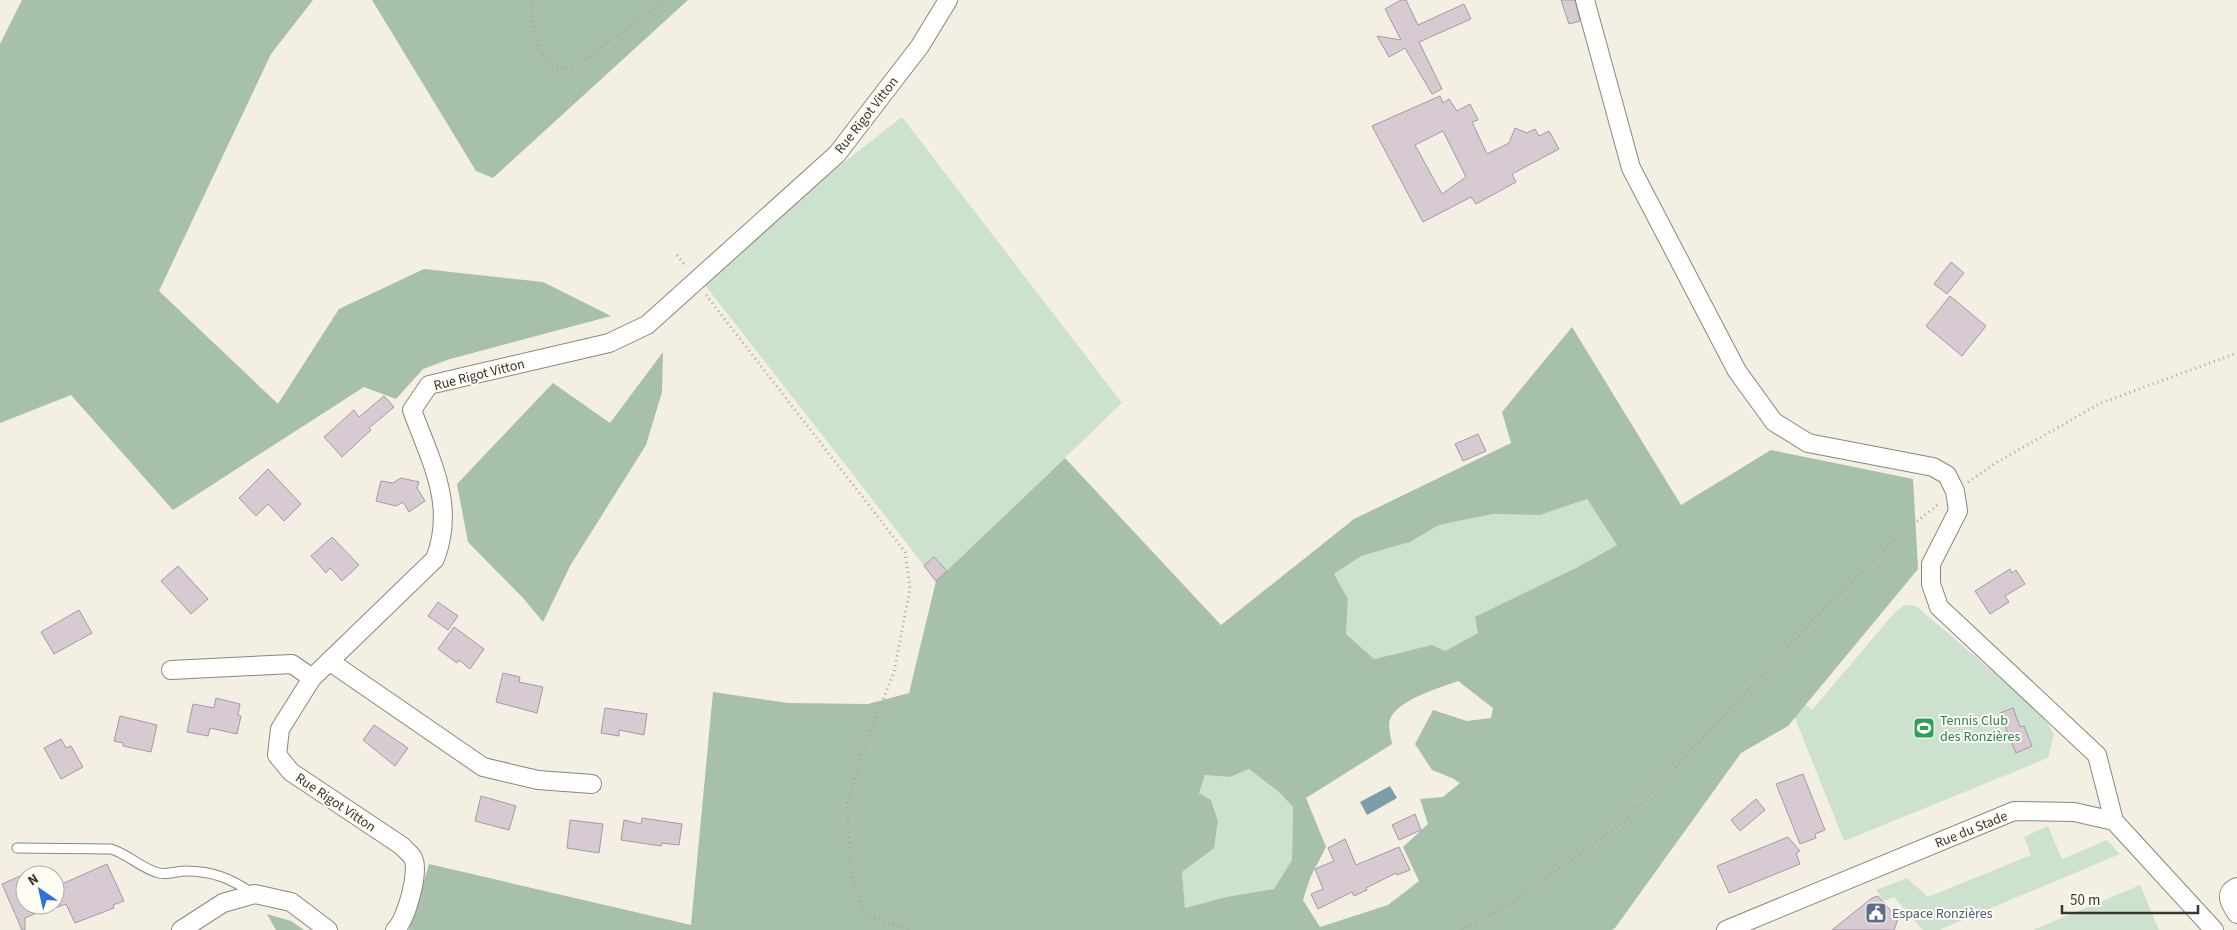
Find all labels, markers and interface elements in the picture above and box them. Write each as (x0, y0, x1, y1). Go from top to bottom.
street label: Rue Rigot Vitton (830, 73, 903, 159)
street label: Rue Rigot Vitton (432, 354, 527, 396)
place label: Tennis Club des Ronzières (1940, 711, 2020, 747)
sports icon: Tennis Club des Ronzières (1912, 716, 1936, 740)
street label: Rue Rigot Vitton (291, 768, 380, 837)
street label: Rue du Stade (1932, 806, 2011, 854)
north arrow (15, 865, 65, 915)
text: N (24, 869, 43, 891)
scale bar (2062, 882, 2198, 914)
text: 50 m (2070, 890, 2100, 911)
public building icon: Espace Ronzières (1864, 901, 1888, 925)
place label: Espace Ronzières (1892, 904, 1993, 924)

